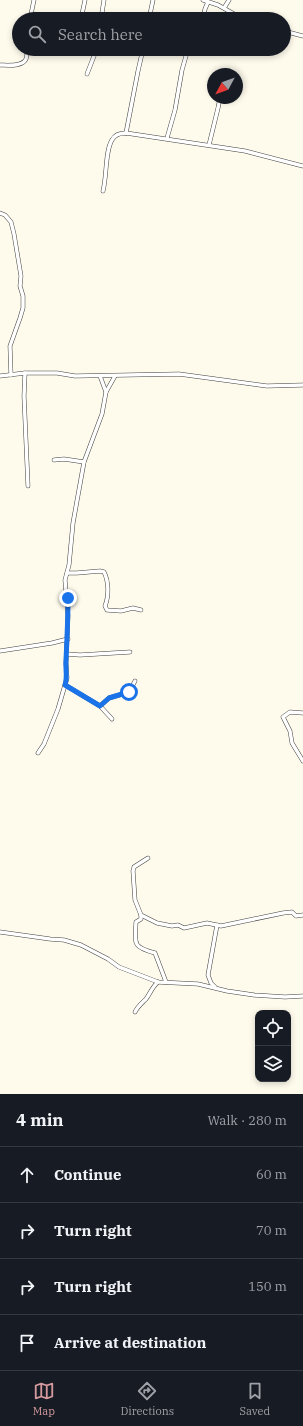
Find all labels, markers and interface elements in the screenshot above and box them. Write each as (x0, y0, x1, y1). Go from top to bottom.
search box (12, 12, 291, 56)
icon: search (26, 23, 48, 45)
text: Search here (58, 25, 143, 44)
north arrow (207, 68, 243, 104)
route end (59, 589, 77, 607)
route start (120, 683, 138, 701)
map controls (255, 1010, 291, 1082)
button: locate (255, 1010, 291, 1046)
button: layers (255, 1046, 291, 1082)
text: 4 min (16, 1109, 64, 1131)
text: Walk · 280 m (208, 1112, 287, 1129)
icon: ahead (16, 1164, 38, 1186)
text: Continue (54, 1165, 121, 1184)
text: 60 m (256, 1166, 287, 1183)
icon: right (16, 1220, 38, 1242)
text: Turn right (54, 1221, 132, 1240)
text: 70 m (256, 1222, 287, 1239)
icon: right (16, 1276, 38, 1298)
text: Turn right (54, 1277, 132, 1296)
text: 150 m (248, 1278, 287, 1295)
icon: arrive (16, 1332, 38, 1354)
text: Arrive at destination (54, 1333, 206, 1352)
tab: Map (33, 1380, 55, 1418)
tab: Directions (120, 1380, 174, 1418)
tab: Saved (239, 1380, 270, 1418)

